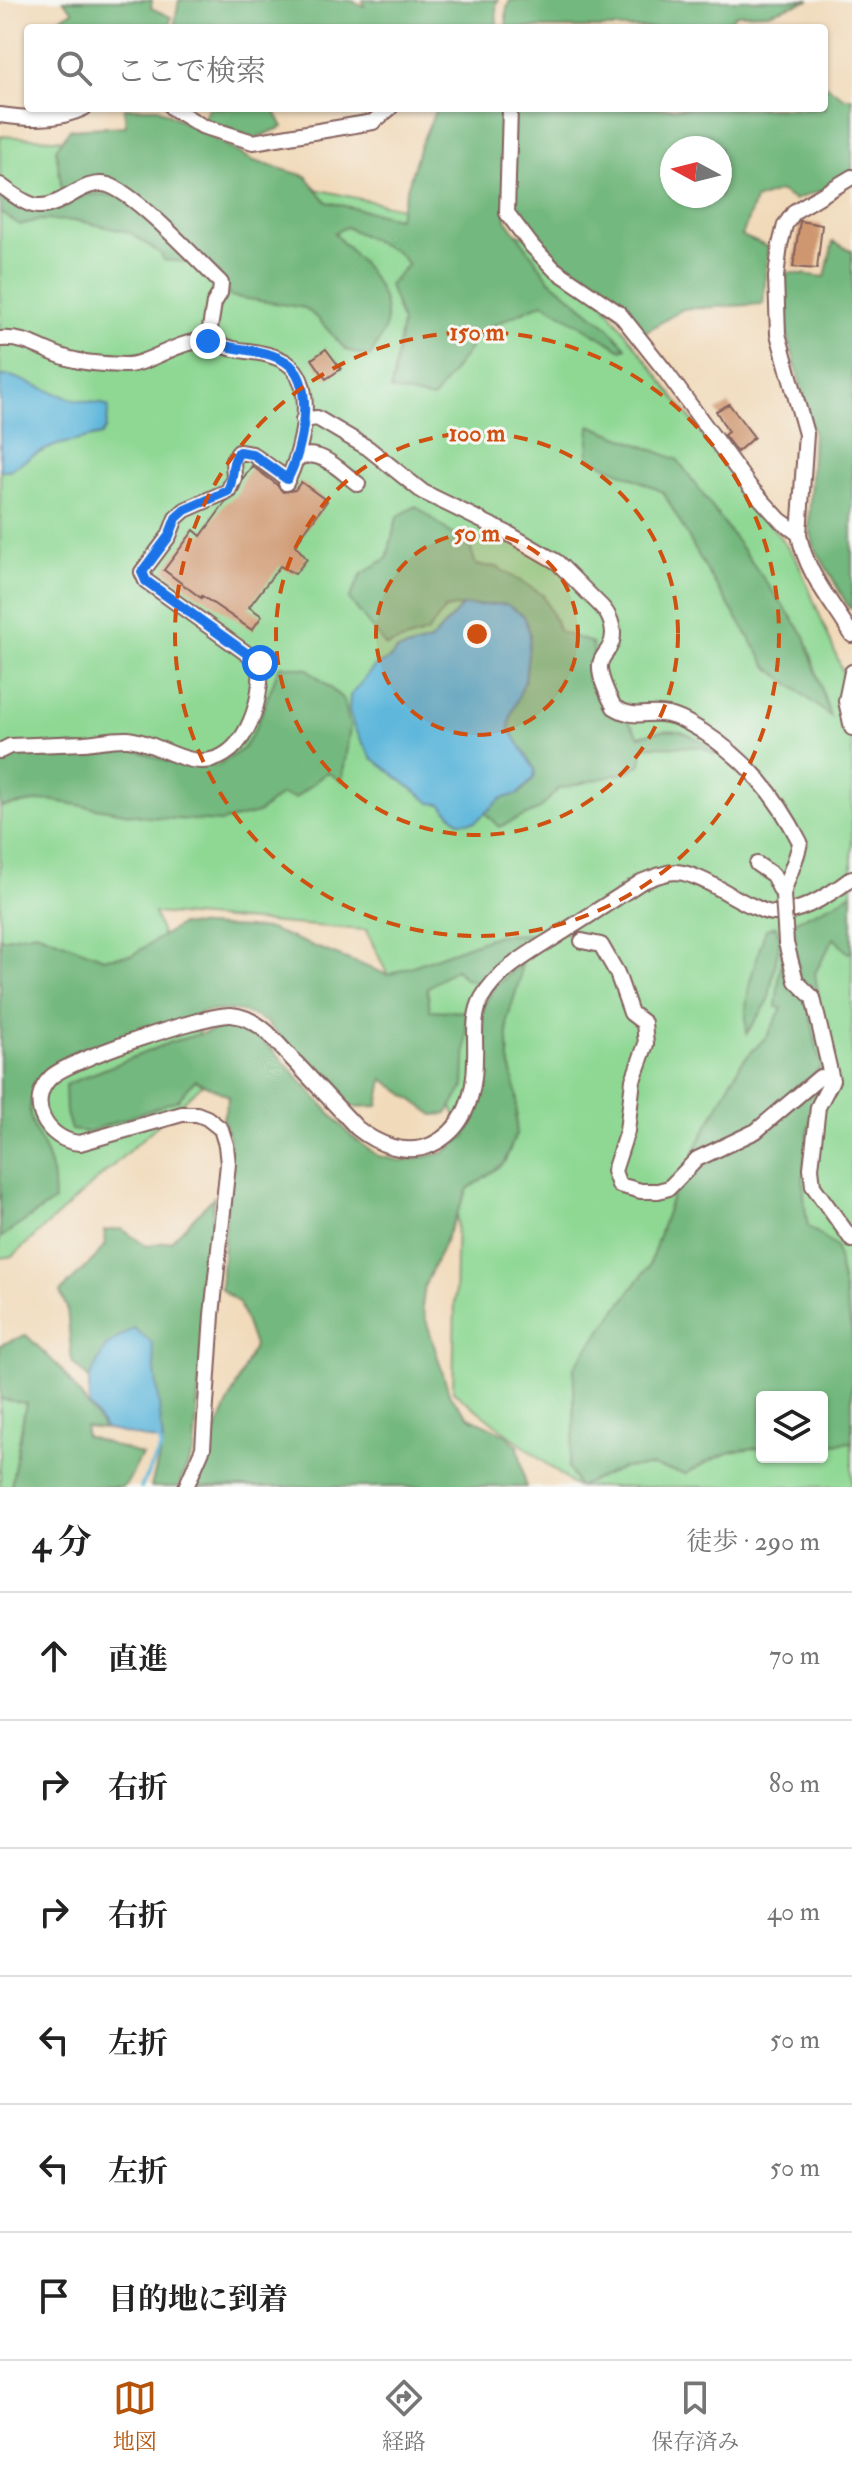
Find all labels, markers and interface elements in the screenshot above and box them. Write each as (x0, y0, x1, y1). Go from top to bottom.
search box (24, 24, 828, 112)
icon: search (52, 46, 96, 90)
text: ここで検索 (116, 53, 266, 90)
north arrow (660, 136, 732, 208)
text: 150 m (450, 317, 505, 348)
route end (190, 323, 226, 359)
text: 100 m (449, 418, 506, 449)
text: 50 m (454, 518, 501, 549)
centre of rings (463, 620, 491, 648)
route start (242, 645, 278, 681)
map controls (756, 1391, 828, 1463)
button: layers (756, 1391, 828, 1463)
text: 4 分 (32, 1521, 91, 1564)
text: 徒歩 · 290 m (686, 1526, 820, 1558)
icon: ahead (32, 1634, 76, 1678)
text: 70 m (769, 1640, 820, 1672)
text: 直進 (108, 1641, 168, 1678)
icon: right (32, 1762, 76, 1806)
text: 80 m (769, 1768, 820, 1800)
text: 右折 (108, 1769, 168, 1806)
icon: right (32, 1890, 76, 1934)
text: 40 m (767, 1896, 820, 1928)
text: 右折 (108, 1897, 168, 1934)
icon: left (32, 2018, 76, 2062)
text: 50 m (770, 2024, 820, 2056)
text: 左折 (108, 2025, 168, 2062)
icon: left (32, 2146, 76, 2190)
text: 50 m (770, 2152, 820, 2184)
text: 左折 (108, 2153, 168, 2190)
icon: arrive (32, 2274, 76, 2318)
text: 目的地に到着 (108, 2281, 288, 2318)
tab: 地図 (113, 2376, 157, 2456)
tab: 経路 (382, 2376, 426, 2456)
tab: 保存済み (651, 2376, 739, 2456)

